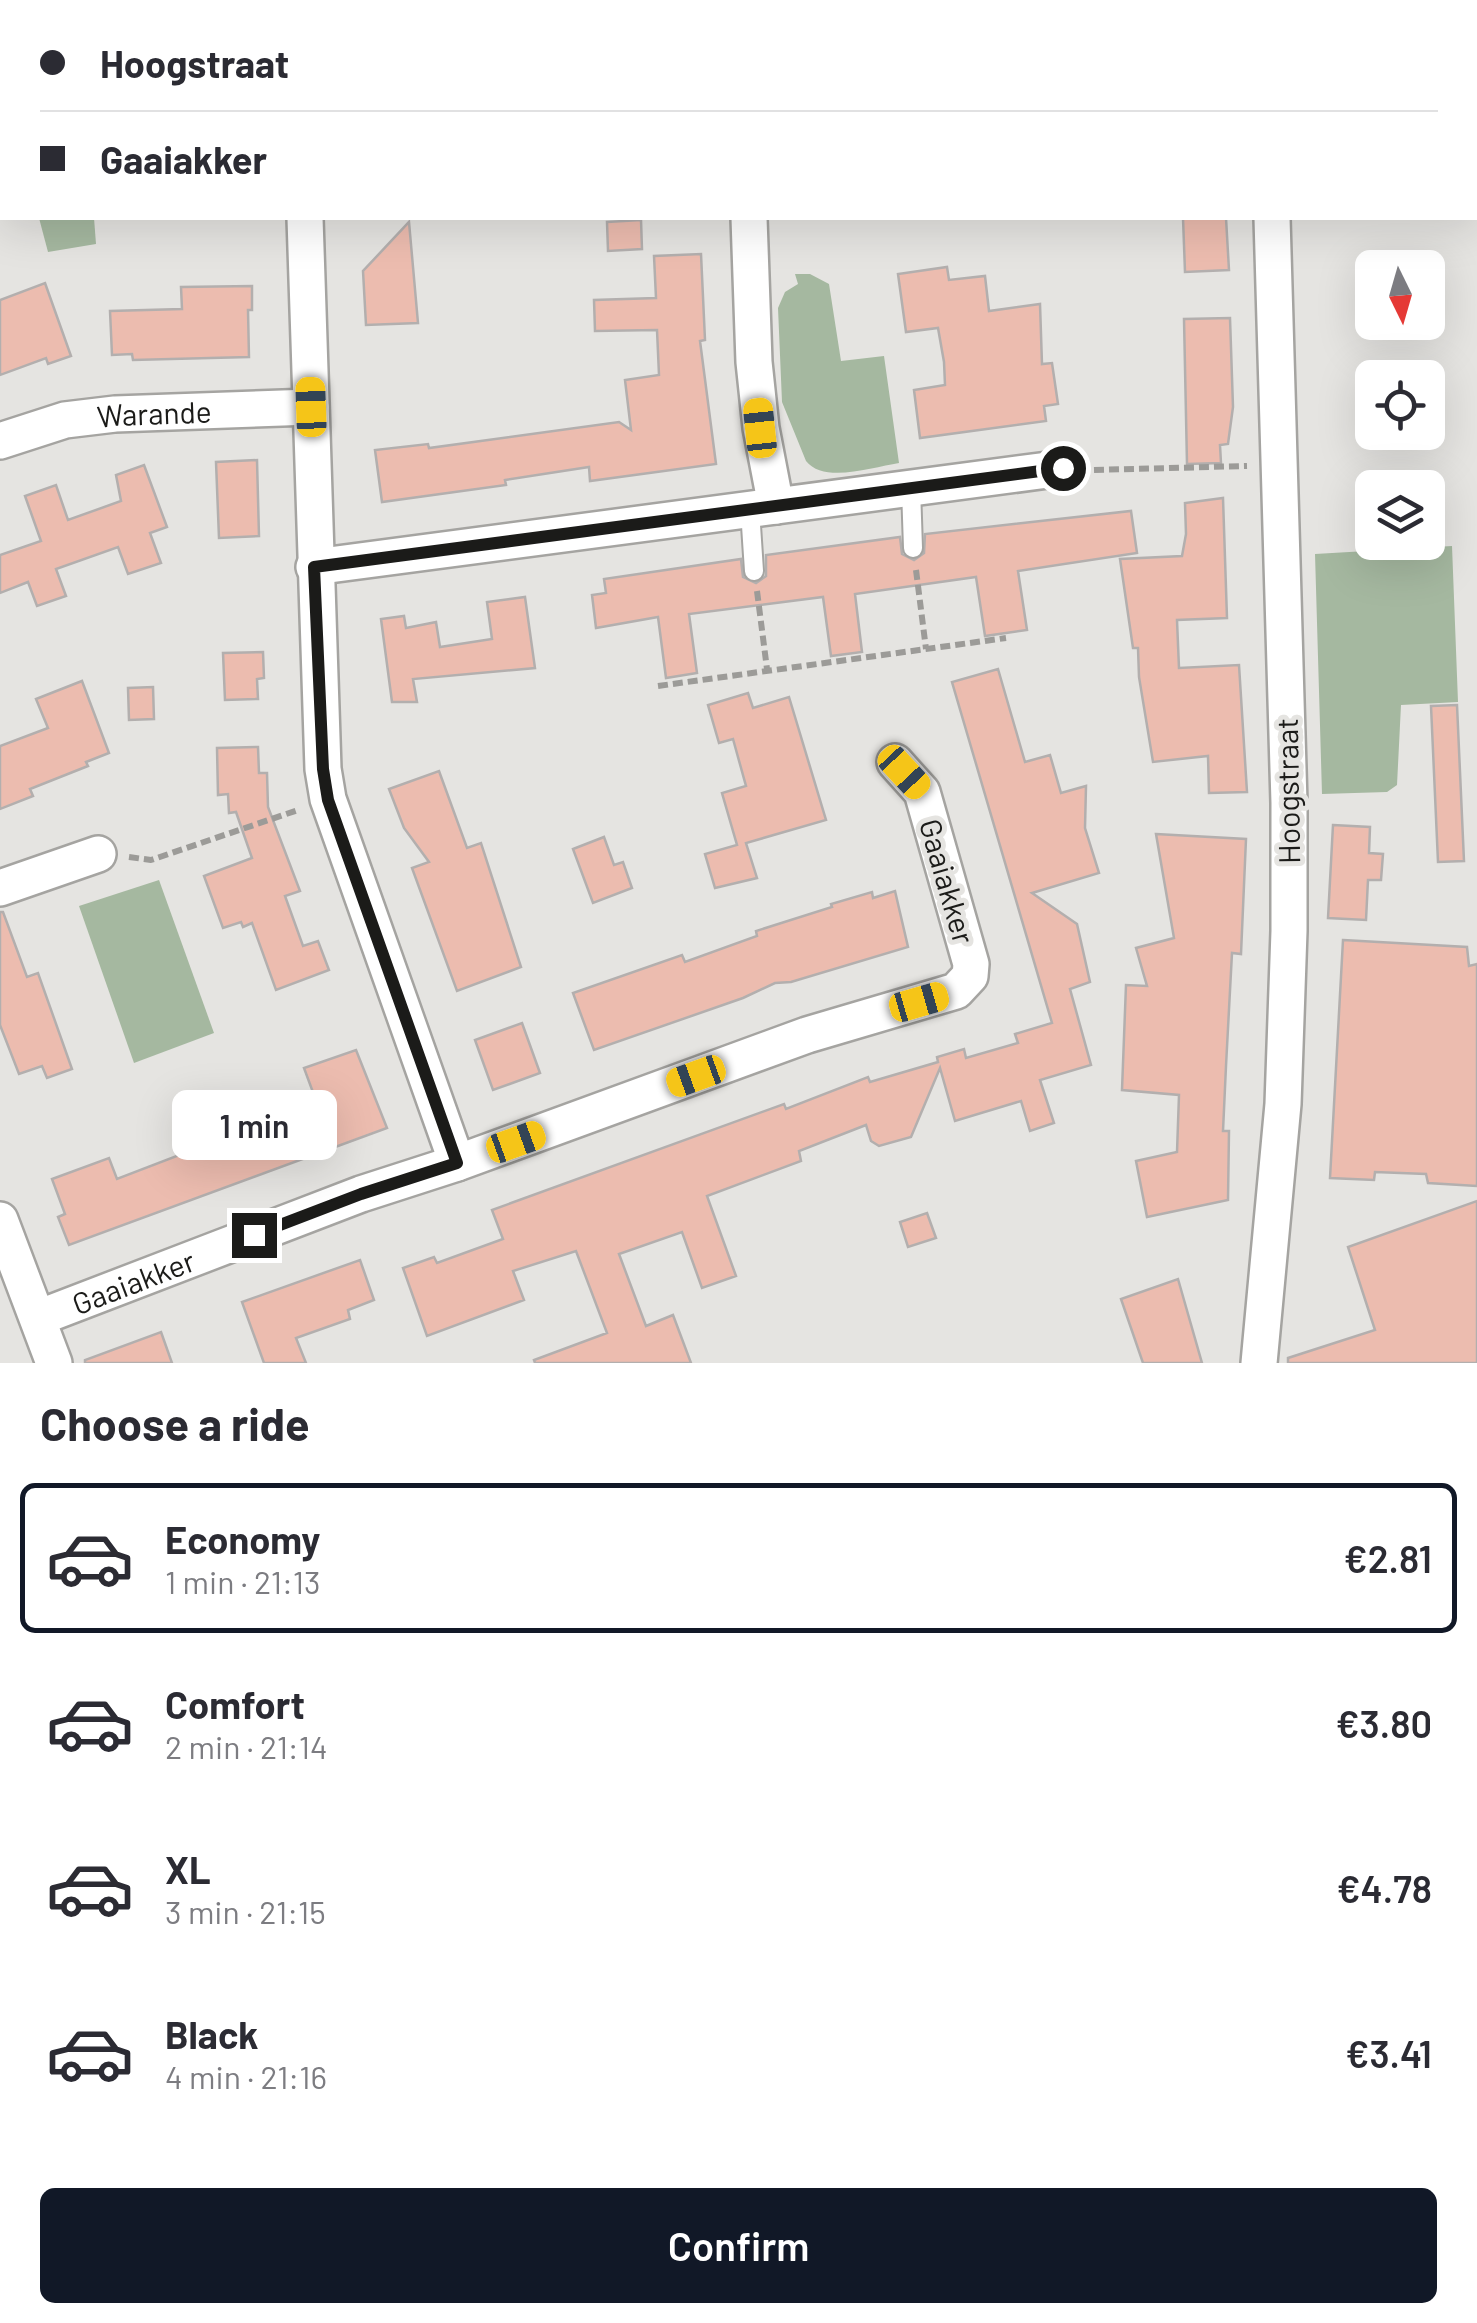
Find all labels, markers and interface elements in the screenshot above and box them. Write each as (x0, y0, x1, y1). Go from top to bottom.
text: Hoogstraat (100, 40, 289, 86)
text: Gaaiakker (100, 136, 267, 182)
north arrow (1355, 250, 1445, 340)
map controls (1355, 250, 1445, 560)
button: locate (1355, 360, 1445, 450)
car (295, 376, 327, 438)
street label: Warande (95, 393, 212, 434)
car (742, 397, 778, 459)
route start (1041, 446, 1086, 491)
button: layers (1355, 470, 1445, 560)
street label: Hoogstraat (1268, 718, 1306, 864)
car (873, 740, 935, 804)
street label: Gaaiakker (913, 814, 983, 948)
car (886, 979, 952, 1025)
car (663, 1052, 729, 1100)
callout: 1 min (172, 1090, 336, 1160)
text: 1 min (220, 1106, 289, 1144)
car (483, 1118, 549, 1166)
route end (232, 1213, 277, 1258)
street label: Gaaiakker (67, 1242, 200, 1321)
text: Choose a ride (40, 1396, 310, 1450)
icon: car (45, 1513, 135, 1603)
text: Economy (165, 1516, 320, 1562)
text: €2.81 (1344, 1535, 1432, 1581)
text: 1 min · 21:13 (165, 1562, 320, 1600)
icon: car (45, 1678, 135, 1768)
text: Comfort (165, 1681, 305, 1727)
text: €3.80 (1335, 1700, 1432, 1746)
text: 2 min · 21:14 (165, 1727, 328, 1765)
icon: car (45, 1843, 135, 1933)
text: XL (165, 1846, 211, 1892)
text: €4.78 (1336, 1865, 1432, 1911)
text: 3 min · 21:15 (165, 1892, 326, 1930)
icon: car (45, 2008, 135, 2098)
text: Black (165, 2011, 259, 2057)
text: €3.41 (1345, 2030, 1432, 2076)
text: 4 min · 21:16 (165, 2057, 327, 2095)
button: Confirm (40, 2188, 1437, 2303)

